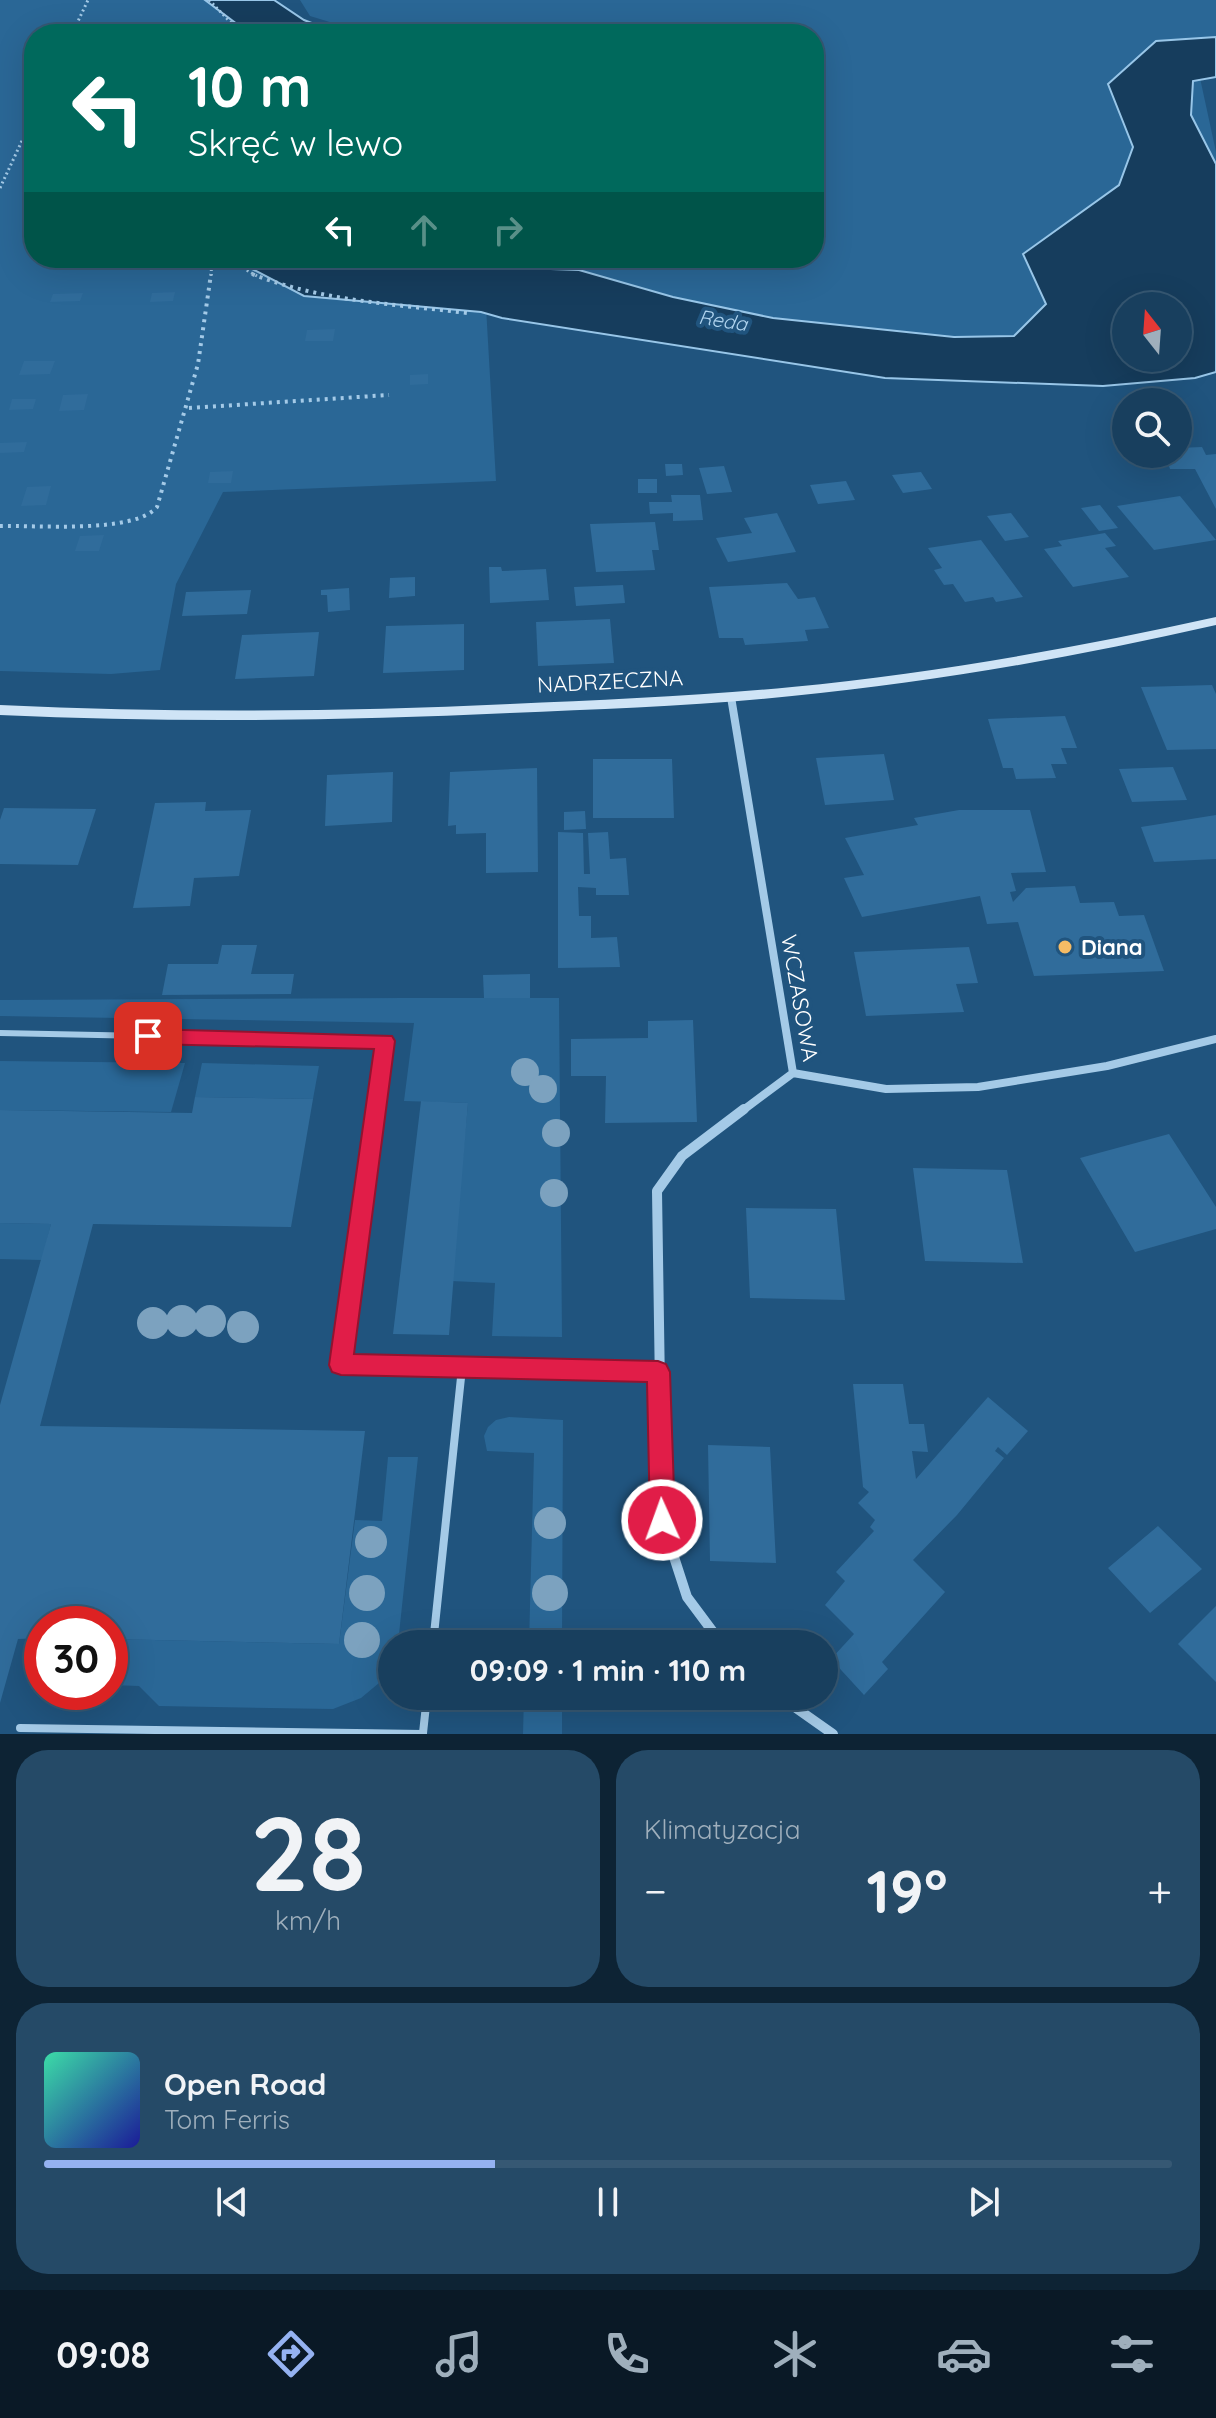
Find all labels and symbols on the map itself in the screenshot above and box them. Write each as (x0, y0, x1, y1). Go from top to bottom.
north arrow (1112, 292, 1192, 372)
water label: Reda (697, 304, 751, 336)
street label: NADRZECZNA (536, 663, 684, 699)
street label: WCZASOWA (775, 933, 825, 1063)
place label: Diana (1081, 933, 1143, 961)
marker: Diana (1056, 938, 1074, 956)
pin (114, 1002, 182, 1070)
position arrow (620, 1478, 704, 1562)
speed limit sign: 30 (24, 1606, 128, 1710)

